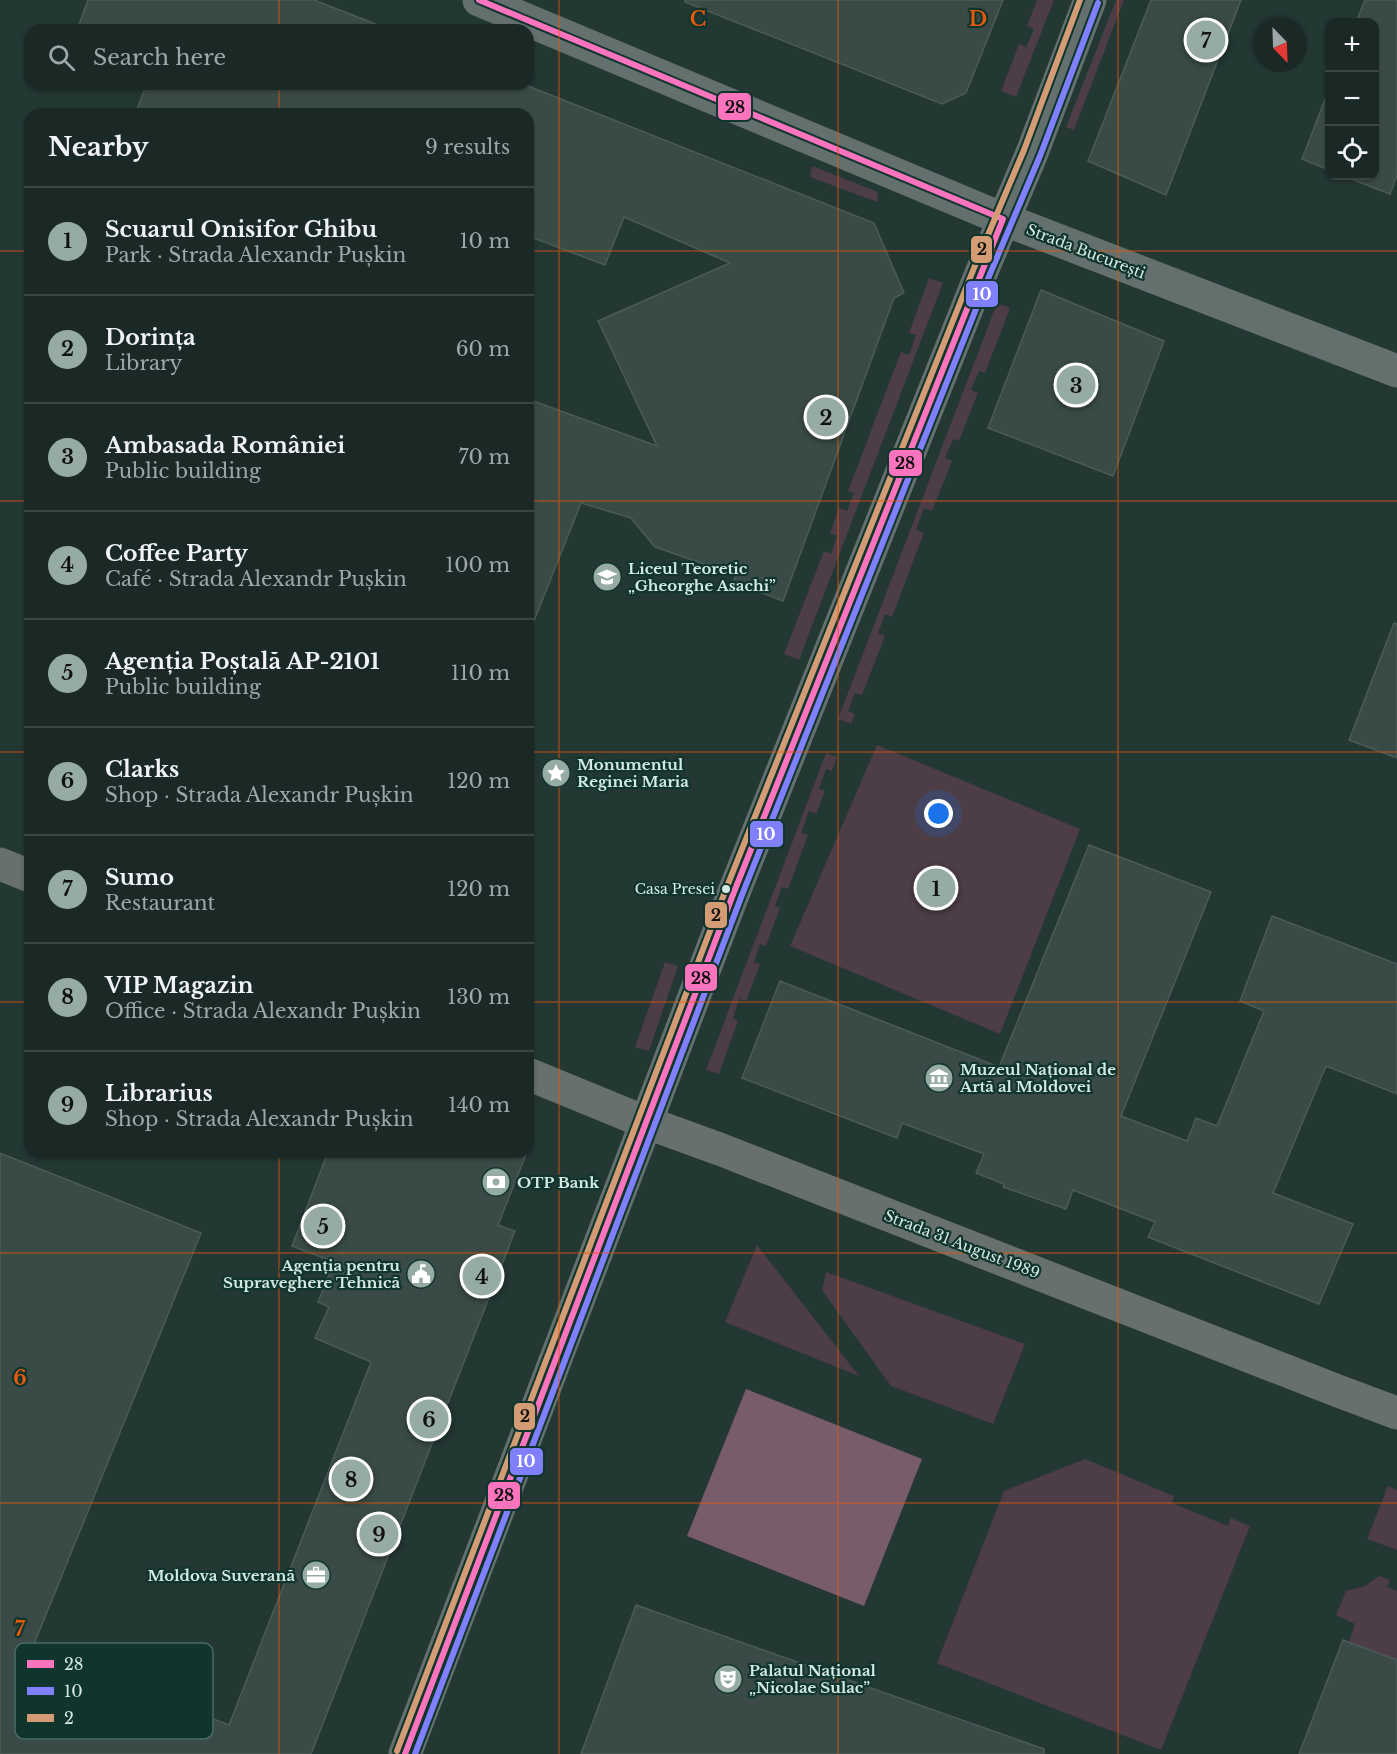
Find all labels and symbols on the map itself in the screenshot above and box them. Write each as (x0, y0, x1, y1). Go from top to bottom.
text: C (690, 7, 706, 31)
text: D (969, 7, 987, 31)
pin: 7 (1186, 18, 1226, 63)
north arrow (1253, 18, 1307, 72)
line badge: 28 (717, 92, 752, 121)
text: 28 (725, 97, 745, 117)
street label: Strada București (1024, 220, 1148, 282)
line badge: 2 (970, 235, 993, 264)
text: 2 (977, 239, 987, 259)
line badge: 10 (965, 280, 999, 308)
text: 10 (972, 284, 992, 304)
pin: 3 (1056, 362, 1096, 408)
pin: 2 (806, 394, 846, 440)
line badge: 28 (888, 449, 923, 477)
text: 28 (895, 453, 915, 473)
place label: Liceul Teoretic „Gheorghe Asachi” (628, 559, 776, 595)
school or university icon: Liceul Teoretic „Gheorghe Asachi” (591, 561, 623, 593)
place label: Monumentul Reginei Maria (577, 755, 689, 791)
place icon: Monumentul Reginei Maria (540, 757, 572, 789)
your location (924, 799, 953, 828)
line badge: 10 (749, 820, 784, 848)
text: 10 (756, 824, 776, 844)
pin: 1 (916, 866, 956, 910)
place label: Casa Presei (635, 880, 715, 898)
marker: Casa Presei (720, 883, 732, 895)
line badge: 2 (704, 901, 728, 929)
text: 2 (711, 905, 721, 925)
line badge: 28 (684, 963, 718, 992)
text: 28 (691, 968, 711, 988)
place label: Muzeul Național de Artă al Moldovei (959, 1060, 1116, 1096)
museum icon: Muzeul Național de Artă al Moldovei (923, 1062, 955, 1094)
bank icon: OTP Bank (480, 1166, 512, 1198)
place label: OTP Bank (517, 1173, 600, 1192)
pin: 5 (304, 1204, 342, 1248)
street label: Strada 31 August 1989 (881, 1206, 1043, 1282)
pin: 4 (462, 1254, 502, 1298)
place label: Agenția pentru Supraveghere Tehnică (223, 1256, 400, 1292)
public building icon: Agenția pentru Supraveghere Tehnică (405, 1258, 437, 1290)
text: 6 (13, 1366, 27, 1390)
pin: 6 (410, 1396, 448, 1442)
line badge: 2 (513, 1402, 536, 1431)
text: 2 (520, 1406, 530, 1426)
line badge: 10 (509, 1447, 544, 1476)
text: 10 (516, 1451, 536, 1471)
pin: 8 (332, 1456, 370, 1502)
line badge: 28 (487, 1481, 521, 1510)
text: 28 (494, 1485, 514, 1505)
pin: 9 (360, 1512, 398, 1556)
office icon: Moldova Suverană (300, 1559, 332, 1591)
place label: Moldova Suverană (148, 1566, 295, 1585)
text: 7 (15, 1617, 26, 1641)
legend (15, 1643, 213, 1739)
text: 28 (64, 1654, 84, 1674)
place label: Palatul Național „Nicolae Sulac” (749, 1661, 877, 1697)
theatre icon: Palatul Național „Nicolae Sulac” (712, 1663, 744, 1695)
text: 10 (64, 1681, 83, 1701)
text: 2 (64, 1708, 74, 1728)

